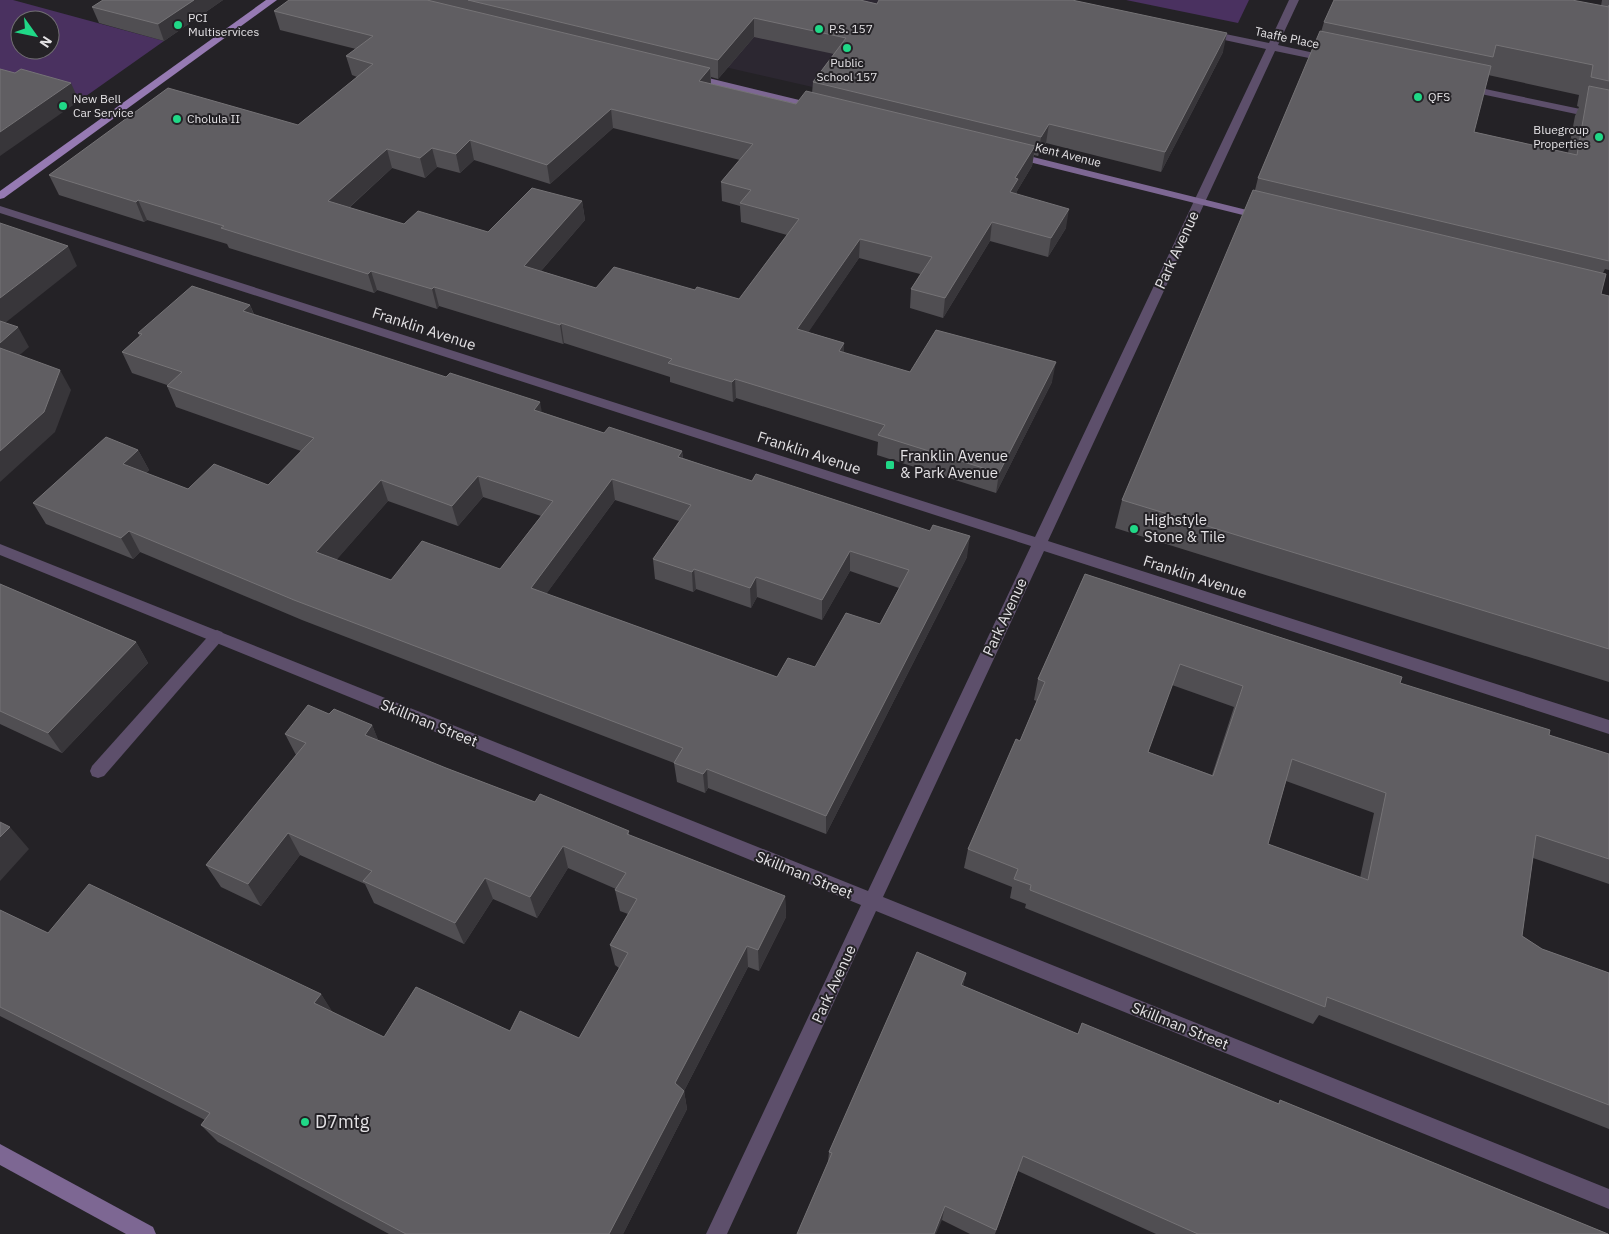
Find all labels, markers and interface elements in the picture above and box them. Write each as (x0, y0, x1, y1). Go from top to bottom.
north arrow (10, 10, 60, 60)
place label: PCI Multiservices (188, 10, 259, 39)
marker: PCI Multiservices (172, 19, 184, 31)
place label: P.S. 157 (829, 21, 873, 36)
marker: P.S. 157 (813, 23, 825, 35)
street label: Taaffe Place (1254, 23, 1321, 52)
text: N (36, 33, 56, 51)
marker: Public School 157 (841, 42, 853, 54)
place label: Public School 157 (817, 55, 877, 84)
place label: QFS (1428, 89, 1450, 104)
place label: New Bell Car Service (73, 91, 134, 120)
marker: QFS (1412, 91, 1424, 103)
marker: New Bell Car Service (57, 100, 69, 112)
place label: Cholula II (187, 111, 240, 126)
marker: Cholula II (171, 113, 183, 125)
place label: Bluegroup Properties (1533, 122, 1589, 151)
marker: Bluegroup Properties (1593, 131, 1605, 143)
street label: Kent Avenue (1033, 139, 1103, 170)
street label: Park Avenue (1150, 208, 1203, 292)
street label: Franklin Avenue (370, 303, 478, 354)
street label: Franklin Avenue (755, 427, 863, 478)
place label: Franklin Avenue & Park Avenue (900, 446, 1008, 482)
marker: Franklin Avenue & Park Avenue (884, 459, 896, 471)
place label: Highstyle Stone & Tile (1144, 510, 1225, 546)
marker: Highstyle Stone & Tile (1128, 523, 1140, 535)
street label: Franklin Avenue (1141, 551, 1249, 602)
street label: Park Avenue (978, 575, 1031, 659)
street label: Skillman Street (378, 694, 480, 751)
street label: Skillman Street (753, 846, 855, 903)
street label: Park Avenue (807, 942, 860, 1026)
street label: Skillman Street (1129, 997, 1231, 1054)
place label: D7mtg (315, 1110, 370, 1133)
marker: D7mtg (299, 1116, 311, 1128)

